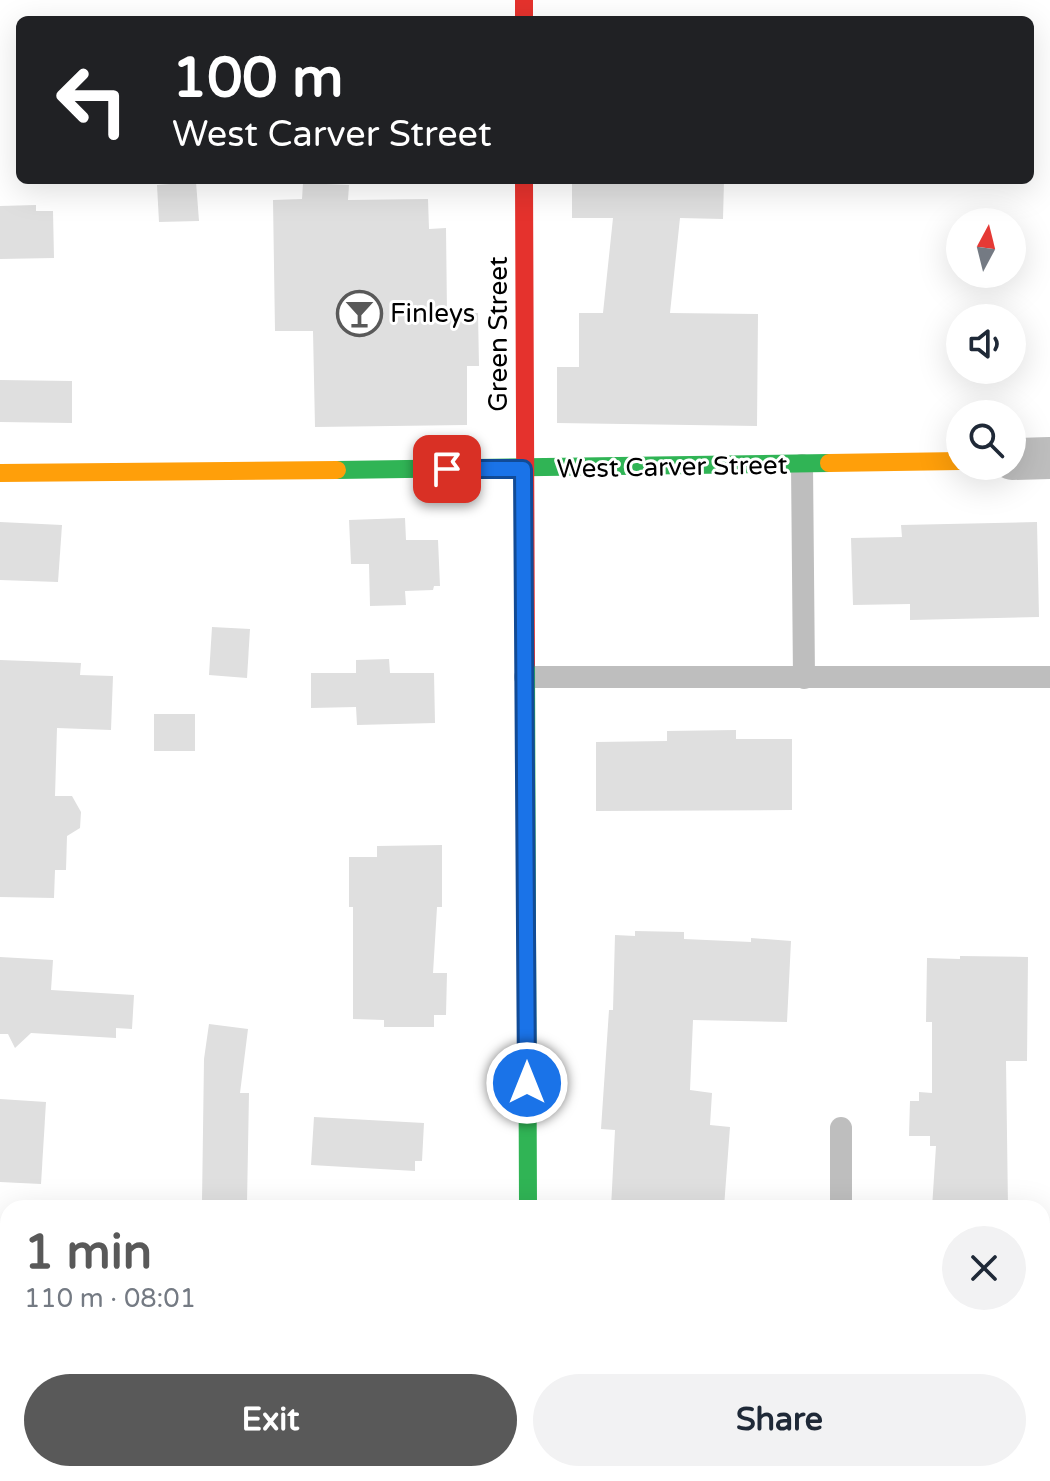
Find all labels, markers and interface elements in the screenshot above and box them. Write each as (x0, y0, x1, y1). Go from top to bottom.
text: 100 m (172, 45, 343, 112)
icon: left (40, 48, 144, 152)
text: West Carver Street (172, 113, 492, 156)
north arrow (946, 208, 1026, 288)
map controls (946, 208, 1026, 480)
street label: Green Street (483, 256, 514, 412)
bar icon: Finleys (335, 289, 383, 337)
place label: Finleys (390, 298, 475, 329)
button: sound (946, 304, 1026, 384)
button: search (946, 400, 1026, 480)
pin (413, 435, 481, 503)
icon: arrive (425, 447, 469, 491)
street label: West Carver Street (556, 449, 788, 485)
position arrow (485, 1041, 569, 1125)
text: 1 min (24, 1224, 152, 1282)
button: close (942, 1226, 1026, 1310)
text: 110 m · 08:01 (24, 1283, 196, 1314)
button: Exit (24, 1374, 517, 1466)
button: Share (533, 1374, 1026, 1466)

